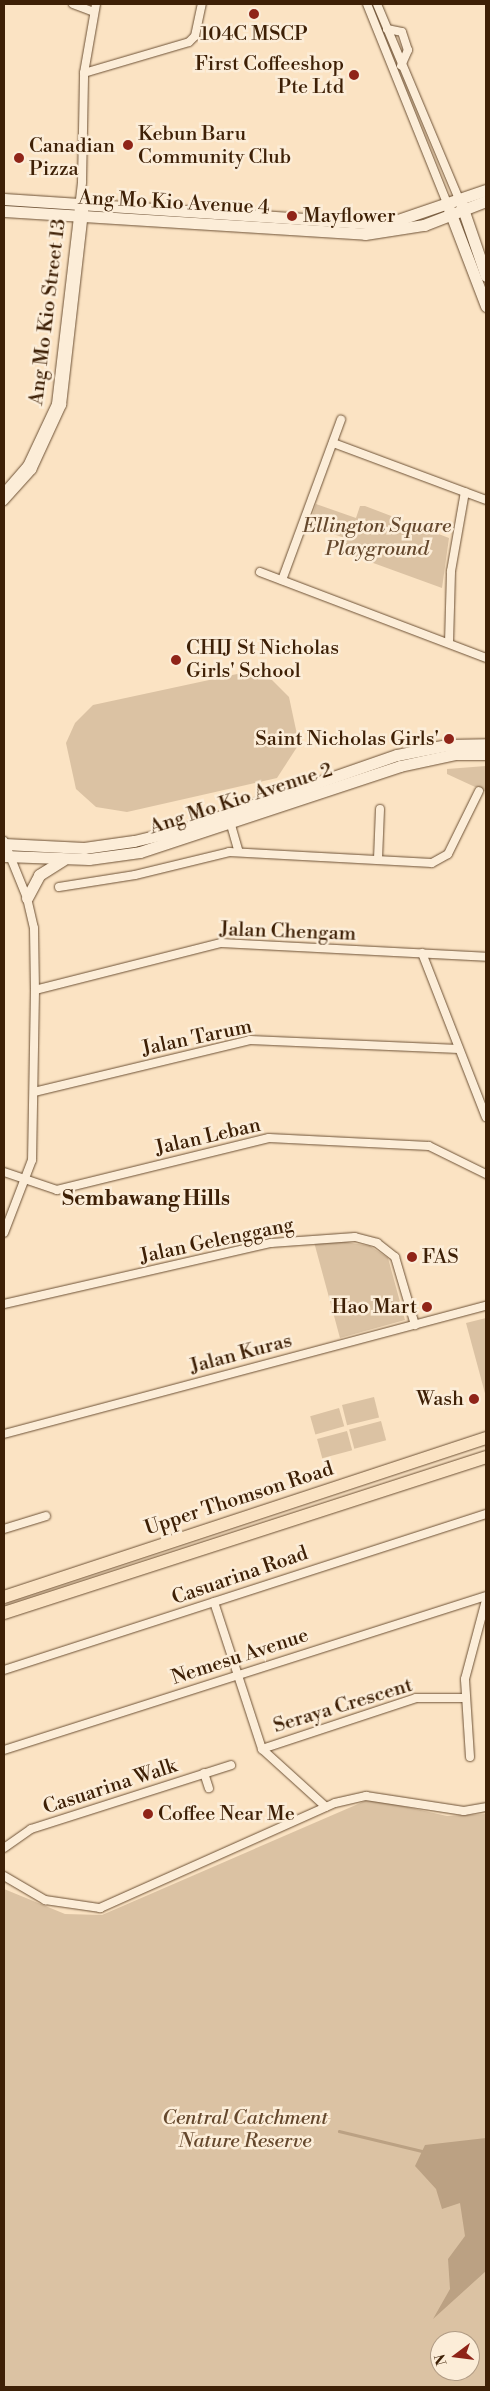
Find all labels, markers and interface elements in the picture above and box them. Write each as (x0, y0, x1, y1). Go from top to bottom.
marker: 104C MSCP (248, 8, 260, 20)
place label: 104C MSCP (200, 22, 308, 46)
place label: First Coffeeshop Pte Ltd (195, 52, 344, 99)
marker: First Coffeeshop Pte Ltd (348, 69, 360, 81)
place label: Kebun Baru Community Club (138, 122, 291, 169)
place label: Canadian Pizza (29, 134, 115, 181)
marker: Kebun Baru Community Club (122, 139, 134, 151)
marker: Canadian Pizza (13, 152, 25, 164)
street label: Ang Mo Kio Avenue 4 (78, 186, 270, 220)
place label: Mayflower (303, 204, 396, 228)
marker: Mayflower (285, 209, 299, 223)
street label: Ang Mo Kio Street 13 (25, 217, 71, 407)
park label: Ellington Square Playground (303, 514, 451, 561)
place label: CHIJ St Nicholas Girls' School (186, 636, 339, 683)
marker: CHIJ St Nicholas Girls' School (170, 654, 182, 666)
place label: Saint Nicholas Girls' (255, 727, 439, 751)
marker: Saint Nicholas Girls' (443, 733, 455, 745)
street label: Ang Mo Kio Avenue 2 (146, 758, 336, 840)
street label: Jalan Chengam (219, 918, 357, 946)
street label: Jalan Tarum (140, 1015, 254, 1061)
street label: Jalan Leban (153, 1113, 263, 1161)
district label: Sembawang Hills (62, 1186, 230, 1212)
street label: Jalan Gelenggang (138, 1213, 296, 1269)
place label: FAS (422, 1245, 459, 1269)
marker: FAS (406, 1251, 418, 1263)
place label: Hao Mart (331, 1295, 417, 1319)
marker: Hao Mart (421, 1301, 433, 1313)
street label: Jalan Kuras (187, 1329, 295, 1379)
place label: Wash (416, 1387, 464, 1411)
marker: Wash (468, 1393, 480, 1405)
street label: Upper Thomson Road (142, 1457, 336, 1541)
street label: Casuarina Road (169, 1541, 311, 1611)
street label: Nemesu Avenue (169, 1624, 311, 1690)
street label: Seraya Crescent (271, 1673, 415, 1739)
street label: Casuarina Walk (40, 1754, 180, 1820)
place label: Coffee Near Me (158, 1802, 295, 1826)
marker: Coffee Near Me (142, 1808, 154, 1820)
park label: Central Catchment Nature Reserve (162, 2107, 328, 2154)
north arrow (430, 2331, 480, 2381)
text: N (431, 2352, 452, 2367)

